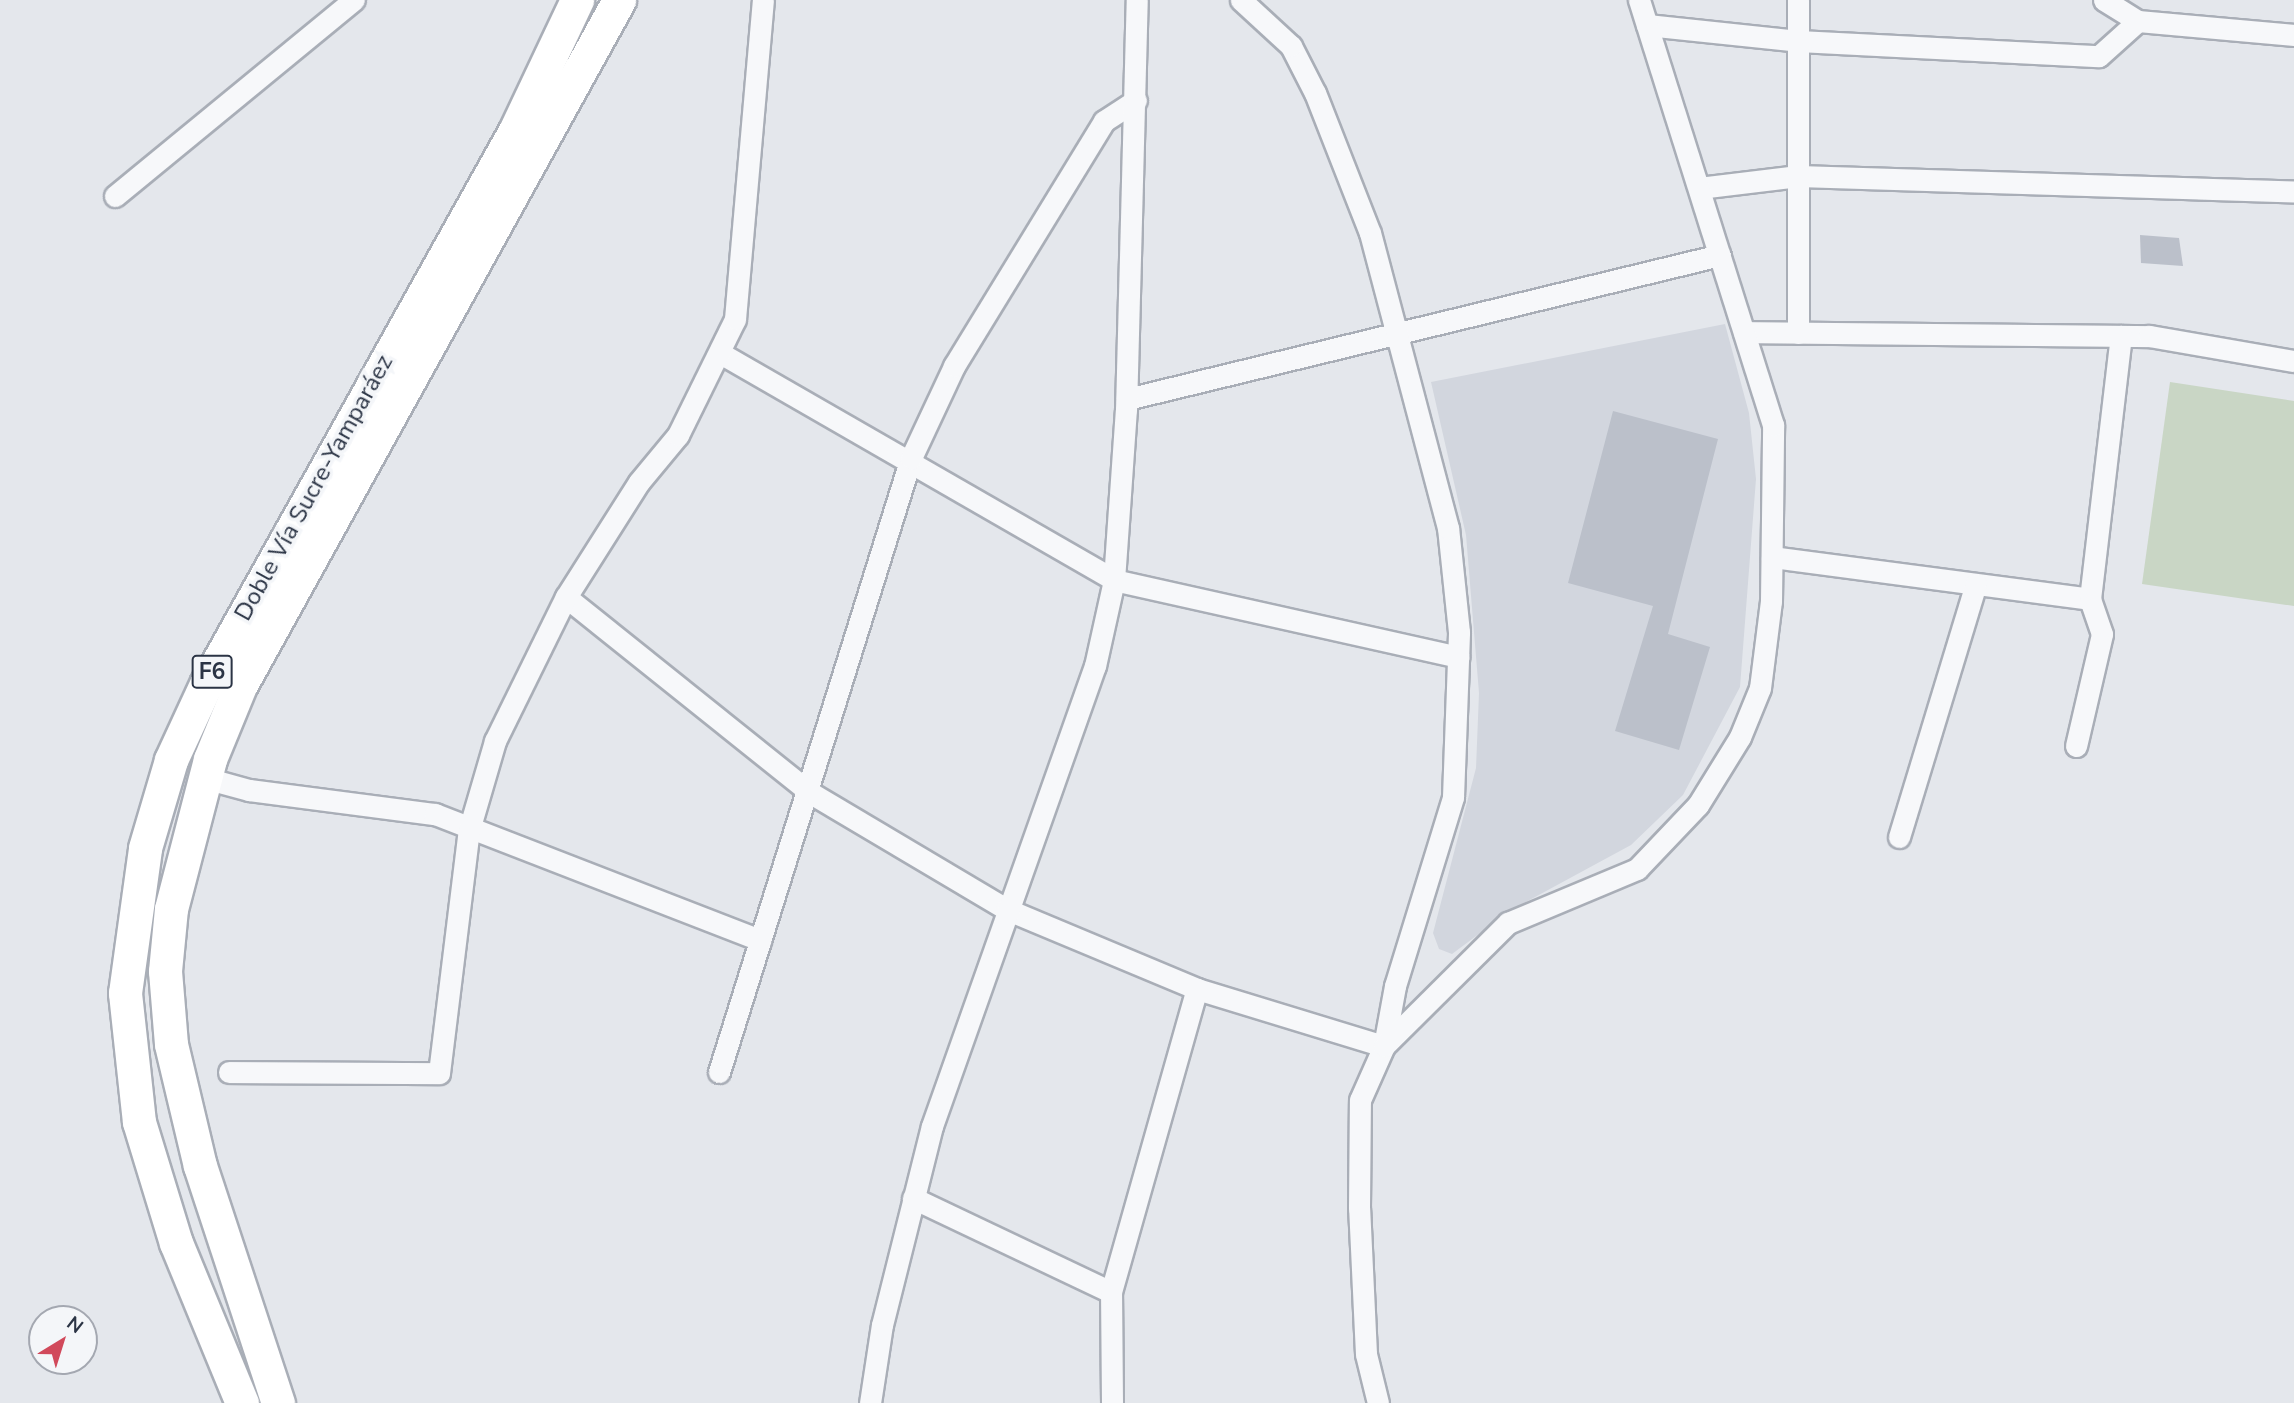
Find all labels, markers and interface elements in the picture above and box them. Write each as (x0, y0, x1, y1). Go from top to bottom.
street label: Doble Vía Sucre-Yamparáez (229, 350, 399, 626)
road number: F6 (191, 652, 233, 692)
north arrow (28, 1305, 98, 1375)
text: N (61, 1310, 88, 1340)

